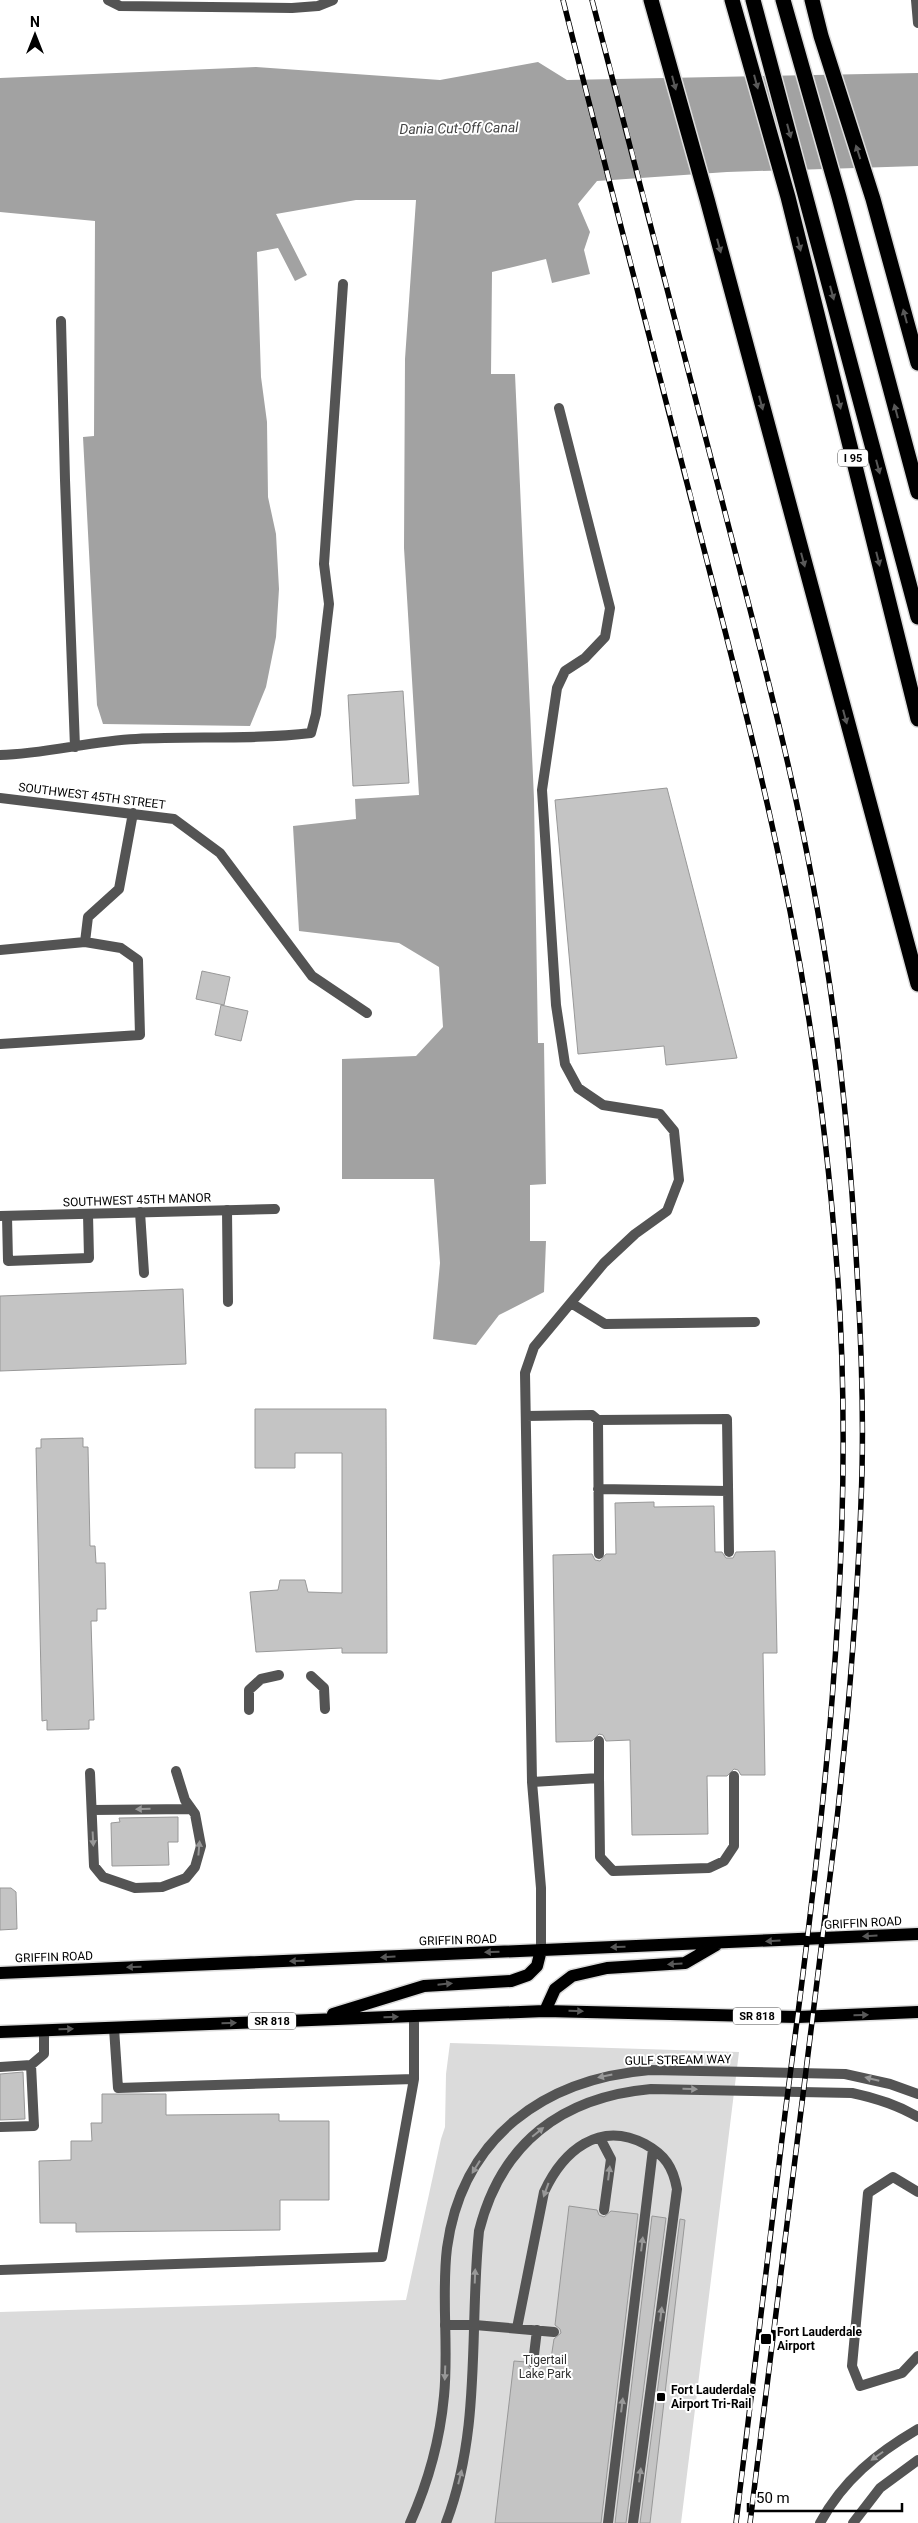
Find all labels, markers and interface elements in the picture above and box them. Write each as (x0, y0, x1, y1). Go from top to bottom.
north arrow (10, 10, 60, 60)
text: N (30, 14, 40, 30)
one-way arrow (752, 74, 760, 89)
one-way arrow (671, 75, 679, 90)
water label: Dania Cut-Off Canal (399, 119, 519, 137)
one-way arrow (786, 124, 794, 139)
one-way arrow (854, 145, 861, 160)
one-way arrow (795, 236, 803, 251)
one-way arrow (715, 238, 723, 253)
one-way arrow (828, 286, 836, 301)
one-way arrow (901, 308, 909, 323)
one-way arrow (835, 394, 843, 409)
one-way arrow (757, 395, 765, 410)
one-way arrow (892, 404, 900, 419)
road number: I 95 (838, 449, 868, 466)
one-way arrow (875, 460, 883, 475)
one-way arrow (799, 552, 807, 567)
one-way arrow (874, 552, 882, 567)
one-way arrow (841, 709, 849, 724)
street label: SOUTHWEST 45TH STREET (18, 780, 166, 812)
street label: SOUTHWEST 45TH MANOR (63, 1190, 212, 1210)
one-way arrow (134, 1806, 150, 1814)
one-way arrow (90, 1831, 98, 1847)
one-way arrow (195, 1839, 203, 1855)
street label: GRIFFIN ROAD (824, 1914, 902, 1932)
street label: GRIFFIN ROAD (419, 1932, 497, 1948)
one-way arrow (862, 1933, 878, 1941)
one-way arrow (765, 1937, 781, 1945)
one-way arrow (609, 1944, 625, 1952)
street label: GRIFFIN ROAD (15, 1949, 93, 1965)
one-way arrow (484, 1949, 500, 1957)
one-way arrow (379, 1953, 395, 1961)
one-way arrow (288, 1957, 304, 1965)
one-way arrow (667, 1960, 683, 1968)
one-way arrow (126, 1964, 142, 1972)
one-way arrow (437, 1980, 453, 1988)
one-way arrow (568, 2008, 584, 2016)
road number: SR 818 (733, 2008, 781, 2024)
one-way arrow (853, 2010, 869, 2018)
road number: SR 818 (248, 2012, 296, 2030)
one-way arrow (383, 2012, 399, 2020)
one-way arrow (221, 2019, 237, 2027)
one-way arrow (58, 2025, 74, 2033)
street label: GULF STREAM WAY (625, 2052, 732, 2068)
one-way arrow (598, 2072, 613, 2080)
one-way arrow (864, 2075, 879, 2083)
one-way arrow (682, 2086, 698, 2094)
one-way arrow (531, 2126, 543, 2138)
one-way arrow (472, 2160, 481, 2173)
one-way arrow (605, 2165, 613, 2181)
one-way arrow (542, 2183, 550, 2198)
one-way arrow (638, 2235, 646, 2251)
one-way arrow (472, 2268, 480, 2284)
one-way arrow (657, 2305, 665, 2321)
place label: Fort Lauderdale Airport (777, 2325, 862, 2353)
marker: Fort Lauderdale Airport (759, 2332, 773, 2346)
park label: Tigertail Lake Park (519, 2353, 572, 2381)
one-way arrow (440, 2366, 448, 2382)
place label: Fort Lauderdale Airport Tri-Rail (671, 2383, 756, 2411)
marker: Fort Lauderdale Airport Tri-Rail (655, 2391, 667, 2403)
one-way arrow (619, 2397, 627, 2413)
one-way arrow (870, 2451, 884, 2461)
one-way arrow (636, 2466, 644, 2482)
one-way arrow (456, 2469, 464, 2484)
scale bar (748, 2480, 902, 2512)
text: 50 m (756, 2489, 790, 2507)

